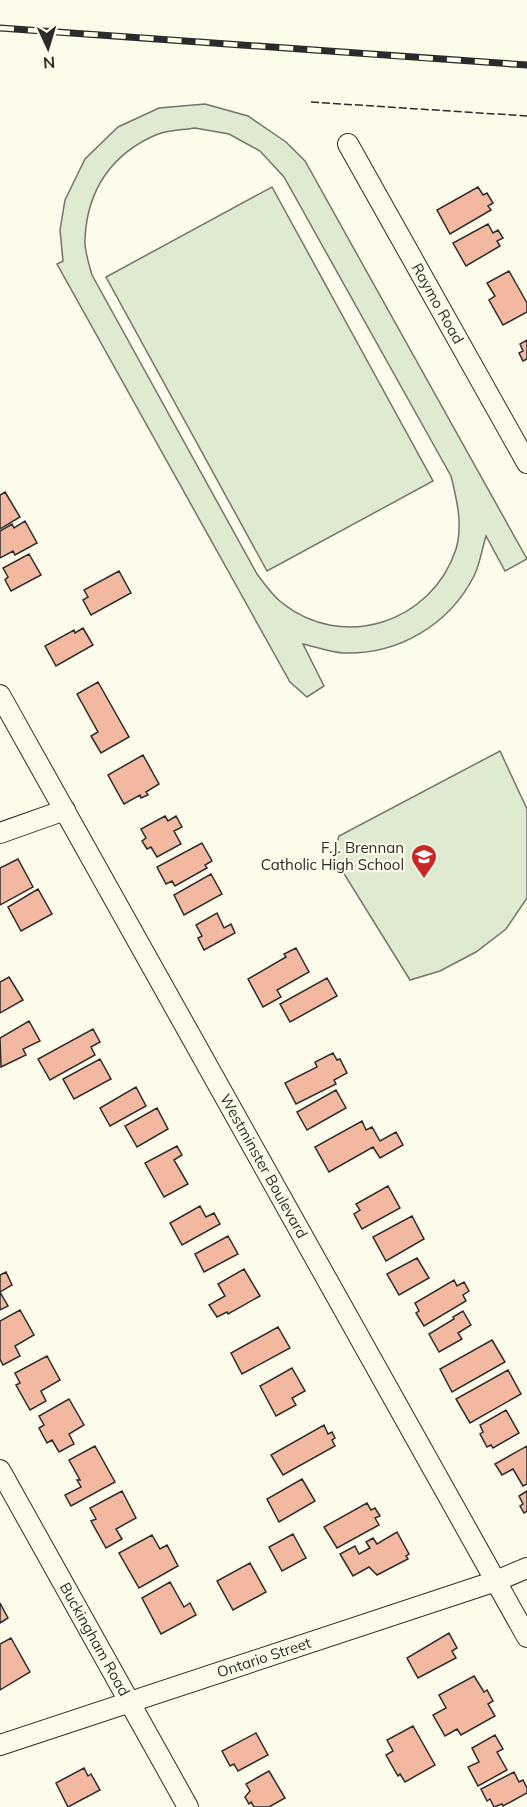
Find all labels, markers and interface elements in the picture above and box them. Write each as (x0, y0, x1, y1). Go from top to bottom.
north arrow (18, 18, 78, 78)
text: N (42, 53, 56, 73)
street label: Raymo Road (408, 260, 468, 347)
place label: F.J. Brennan Catholic High School (261, 838, 404, 874)
school or university icon: F.J. Brennan Catholic High School (409, 842, 439, 880)
street label: Westminster Boulevard (216, 1090, 312, 1242)
street label: Buckingham Road (56, 1579, 134, 1699)
street label: Ontario Street (214, 1633, 313, 1682)

